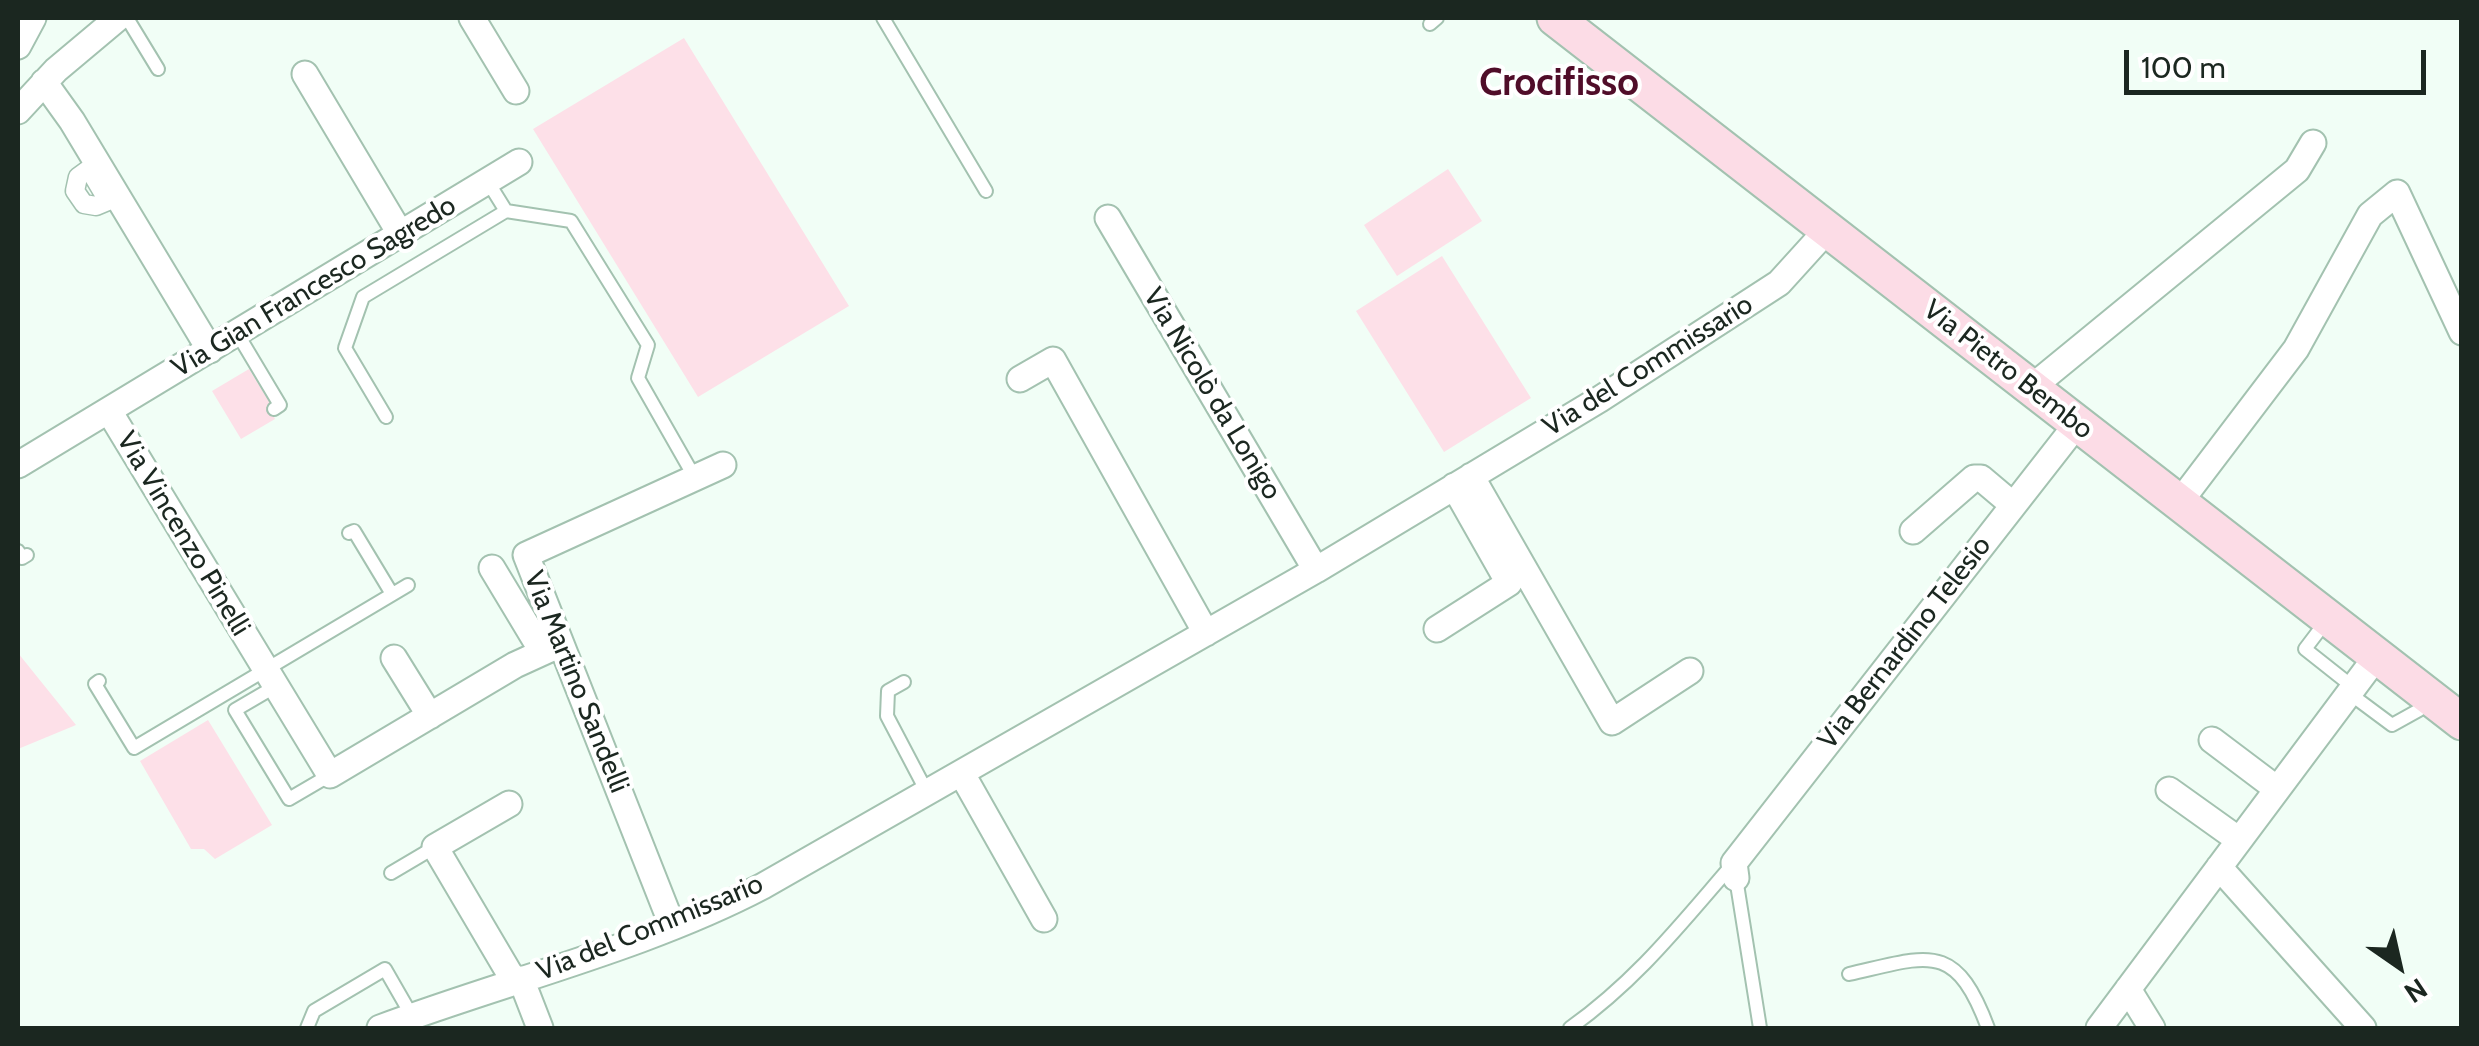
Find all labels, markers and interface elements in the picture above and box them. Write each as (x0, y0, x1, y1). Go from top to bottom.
scale bar (2129, 30, 2432, 92)
text: 100 m (2141, 49, 2226, 86)
district label: Crocifisso (1479, 61, 1639, 107)
street label: Via Gian Francesco Sagredo (166, 189, 462, 385)
street label: Via Nicolò da Lonigo (1136, 282, 1288, 506)
street label: Via del Commissario (1537, 288, 1759, 444)
street label: Via Pietro Bembo (1916, 293, 2100, 447)
street label: Via Vincenzo Pinelli (109, 426, 257, 642)
street label: Via Bernardino Telesio (1811, 530, 1999, 756)
street label: Via Martino Sandelli (516, 566, 636, 798)
street label: Via del Commissario (532, 867, 768, 989)
north arrow (2349, 916, 2449, 1016)
text: N (2398, 971, 2433, 1010)

